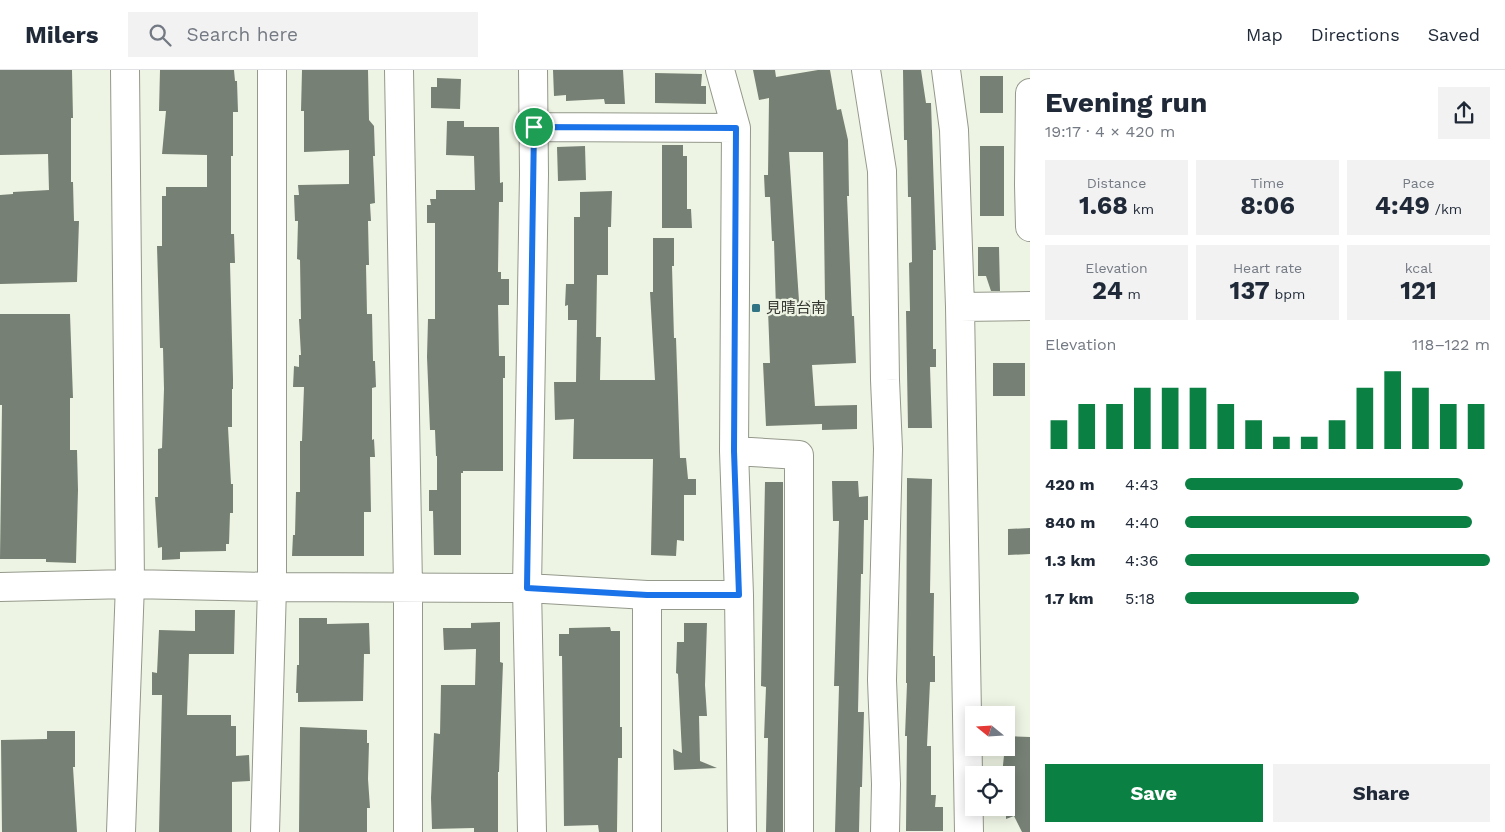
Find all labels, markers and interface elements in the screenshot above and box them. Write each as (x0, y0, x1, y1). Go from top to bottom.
search box (128, 12, 478, 57)
text: Milers (25, 21, 98, 49)
icon: search (146, 21, 174, 49)
text: Search here (186, 23, 298, 46)
text: Map (1246, 24, 1283, 45)
text: Directions (1311, 24, 1400, 45)
text: Saved (1428, 24, 1480, 45)
text: Evening run (1045, 86, 1207, 119)
button: share (1438, 87, 1490, 139)
pin (513, 106, 555, 148)
icon: arrive (520, 113, 548, 141)
text: 19:17 · 4 × 420 m (1045, 122, 1175, 141)
text: Distance (1087, 175, 1146, 191)
text: Time (1251, 175, 1284, 191)
text: Pace (1402, 175, 1435, 191)
text: 1.68 (1079, 191, 1128, 220)
text: 8:06 (1240, 191, 1295, 220)
text: 4:49 (1375, 191, 1430, 220)
text: km (1128, 201, 1154, 217)
text: /km (1430, 201, 1462, 217)
text: Elevation (1085, 260, 1148, 276)
text: Heart rate (1233, 260, 1302, 276)
text: kcal (1405, 260, 1432, 276)
text: 24 (1092, 276, 1123, 305)
text: 137 (1230, 276, 1270, 305)
text: 121 (1400, 276, 1437, 305)
text: m (1123, 286, 1141, 302)
text: bpm (1270, 286, 1305, 302)
place label: 見晴台南 (766, 299, 826, 317)
marker: 見晴台南 (750, 302, 762, 314)
text: Elevation (1045, 335, 1116, 354)
text: 118–122 m (1412, 335, 1490, 354)
text: 420 m (1045, 475, 1095, 494)
text: 4:43 (1125, 475, 1159, 494)
text: 840 m (1045, 513, 1095, 532)
text: 4:40 (1125, 513, 1159, 532)
text: 1.3 km (1045, 551, 1096, 570)
text: 4:36 (1125, 551, 1159, 570)
text: 1.7 km (1045, 589, 1094, 608)
text: 5:18 (1125, 589, 1155, 608)
north arrow (965, 706, 1015, 756)
map controls (965, 706, 1015, 816)
button: Save (1045, 764, 1263, 822)
button: Share (1273, 764, 1490, 822)
button: locate (965, 766, 1015, 816)

